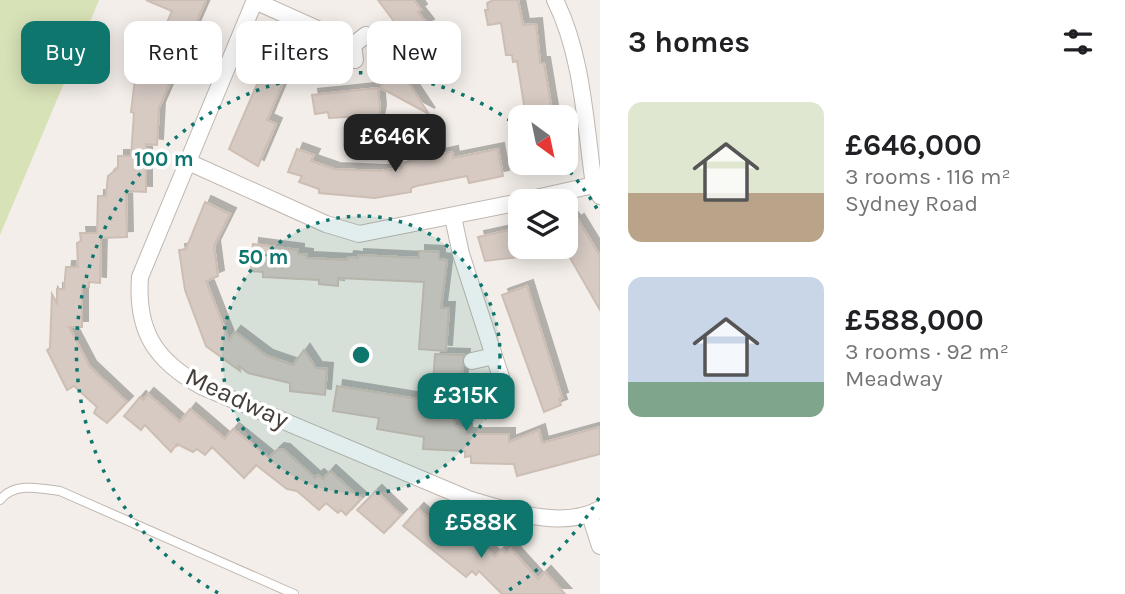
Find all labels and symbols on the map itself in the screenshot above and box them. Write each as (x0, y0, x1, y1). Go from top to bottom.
north arrow (508, 105, 578, 175)
pin: £646K (346, 114, 444, 174)
text: 100 m (134, 147, 194, 171)
text: 50 m (238, 245, 288, 269)
centre of rings (349, 343, 373, 367)
street label: Meadway (180, 361, 294, 435)
pin: £315K (417, 374, 515, 433)
pin: £588K (432, 500, 530, 560)

